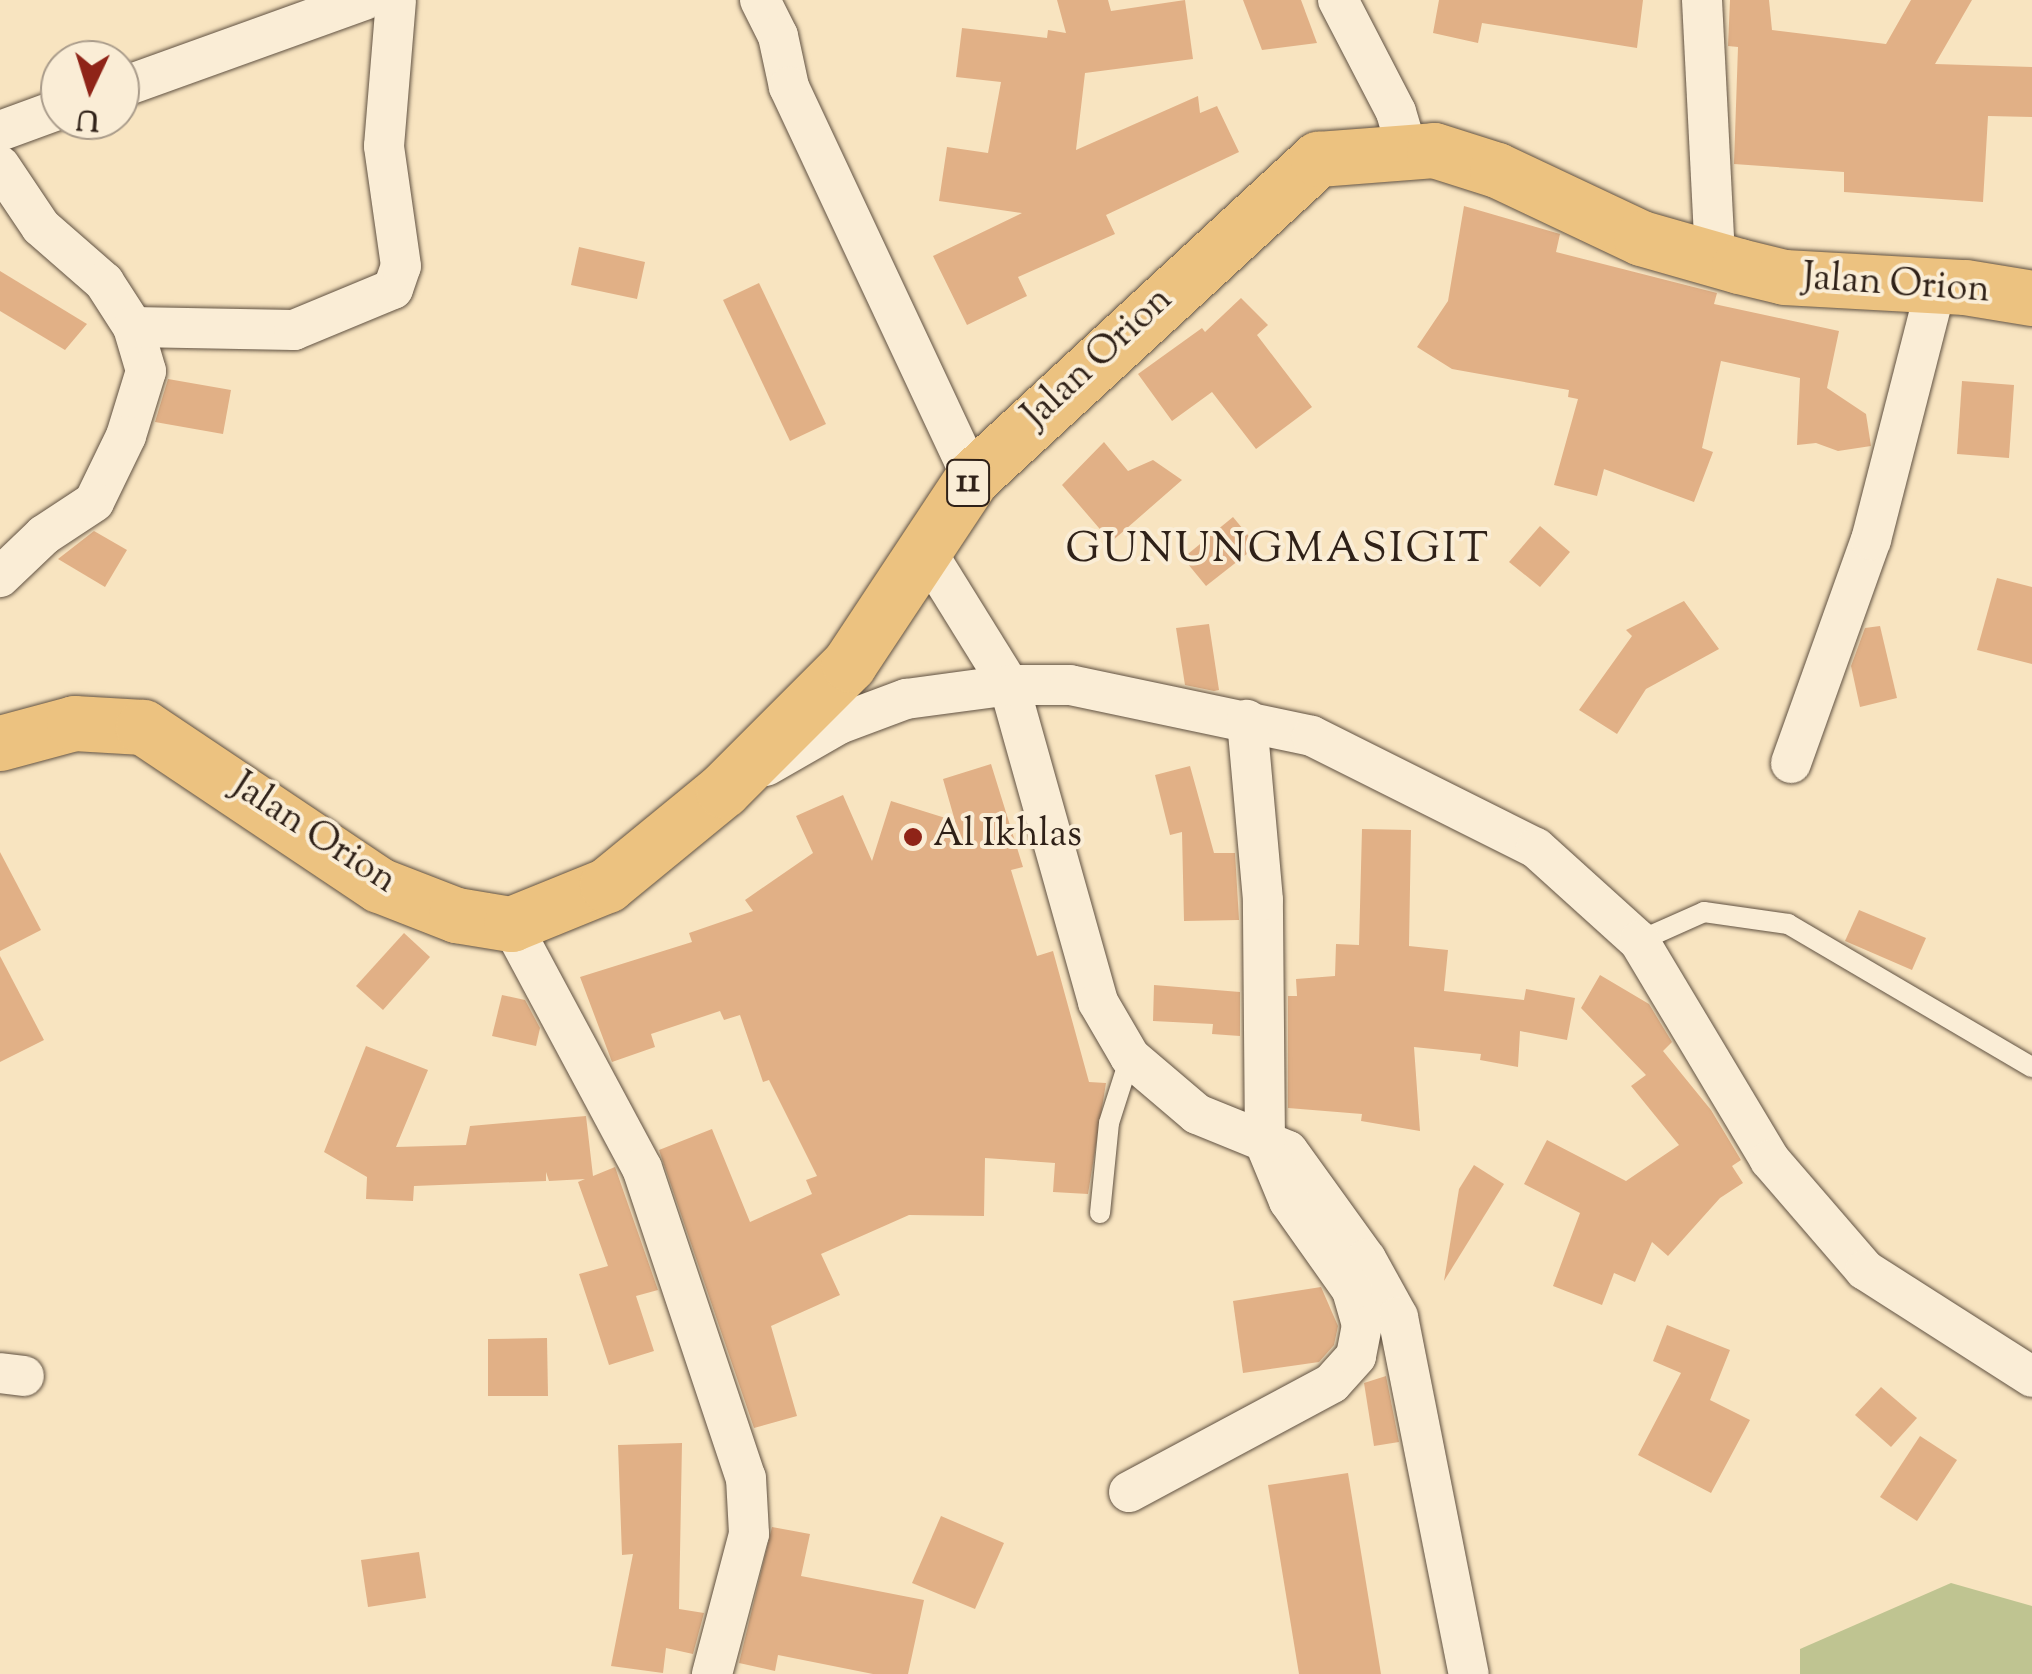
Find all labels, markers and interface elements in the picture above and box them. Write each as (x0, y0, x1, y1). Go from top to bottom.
north arrow (40, 40, 140, 140)
text: U (75, 97, 101, 139)
street label: Jalan Orion (1801, 257, 1991, 315)
street label: Jalan Orion (1015, 278, 1183, 440)
road number: 11 (946, 453, 990, 513)
district label: GUNUNGMASIGIT (1065, 526, 1491, 576)
street label: Jalan Orion (222, 765, 404, 905)
place label: Al Ikhlas (933, 814, 1082, 860)
marker: Al Ikhlas (902, 826, 924, 848)

